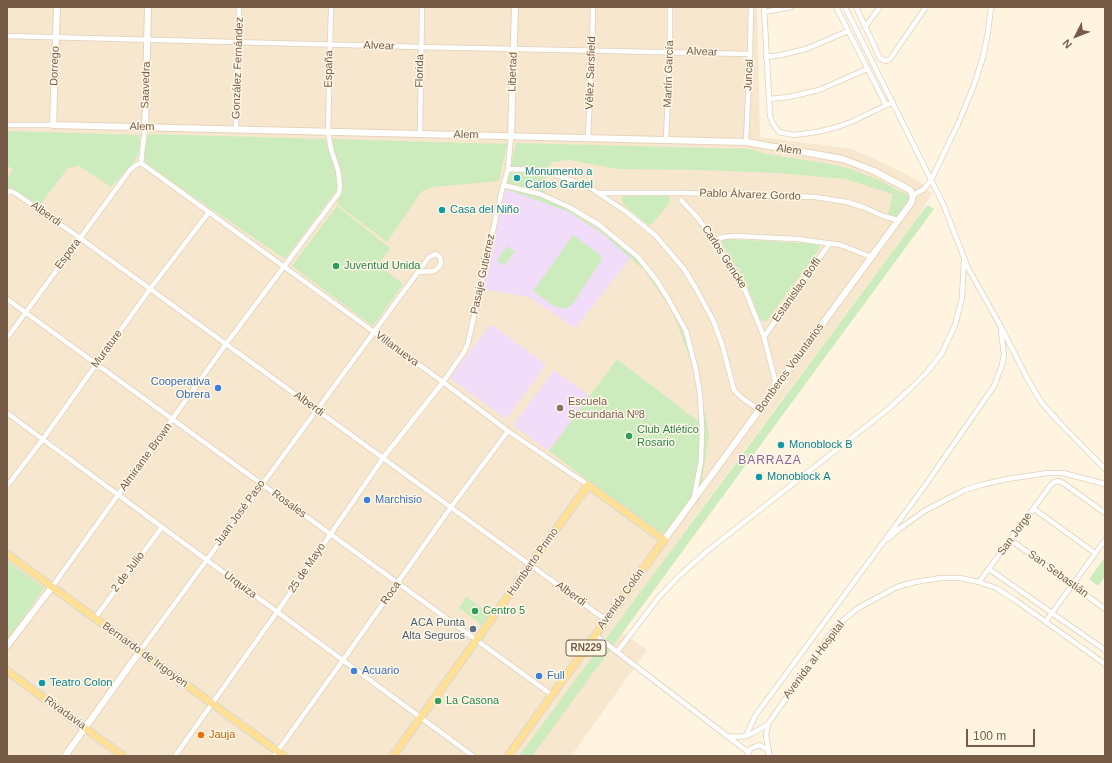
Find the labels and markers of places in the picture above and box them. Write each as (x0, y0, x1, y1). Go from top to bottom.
place label: Monumento a Carlos Gardel (525, 165, 593, 191)
marker: Monumento a Carlos Gardel (512, 173, 522, 183)
place label: Casa del Niño (450, 203, 519, 217)
marker: Casa del Niño (437, 205, 447, 215)
place label: Juventud Unida (344, 259, 420, 273)
marker: Juventud Unida (331, 261, 341, 271)
place label: Cooperativa Obrera (151, 375, 210, 401)
marker: Cooperativa Obrera (213, 383, 223, 393)
place label: Escuela Secundaria Nº8 (568, 395, 645, 421)
marker: Escuela Secundaria Nº8 (555, 403, 565, 413)
place label: Club Atlético Rosario (637, 423, 699, 449)
marker: Club Atlético Rosario (624, 431, 634, 441)
place label: Monoblock B (789, 438, 853, 452)
marker: Monoblock B (776, 440, 786, 450)
place label: Monoblock A (767, 470, 831, 484)
marker: Monoblock A (754, 472, 764, 482)
place label: Marchisio (375, 493, 422, 507)
marker: Marchisio (362, 495, 372, 505)
place label: Centro 5 (483, 604, 525, 618)
marker: Centro 5 (470, 606, 480, 616)
place label: ACA Punta Alta Seguros (402, 616, 465, 642)
marker: ACA Punta Alta Seguros (468, 624, 478, 634)
place label: Acuario (362, 664, 399, 678)
marker: Acuario (349, 666, 359, 676)
place label: Full (547, 669, 565, 683)
marker: Full (534, 671, 544, 681)
place label: Teatro Colon (50, 676, 112, 690)
marker: Teatro Colon (37, 678, 47, 688)
place label: La Casona (446, 694, 499, 708)
marker: La Casona (433, 696, 443, 706)
place label: Jauja (209, 728, 235, 742)
marker: Jauja (196, 730, 206, 740)

